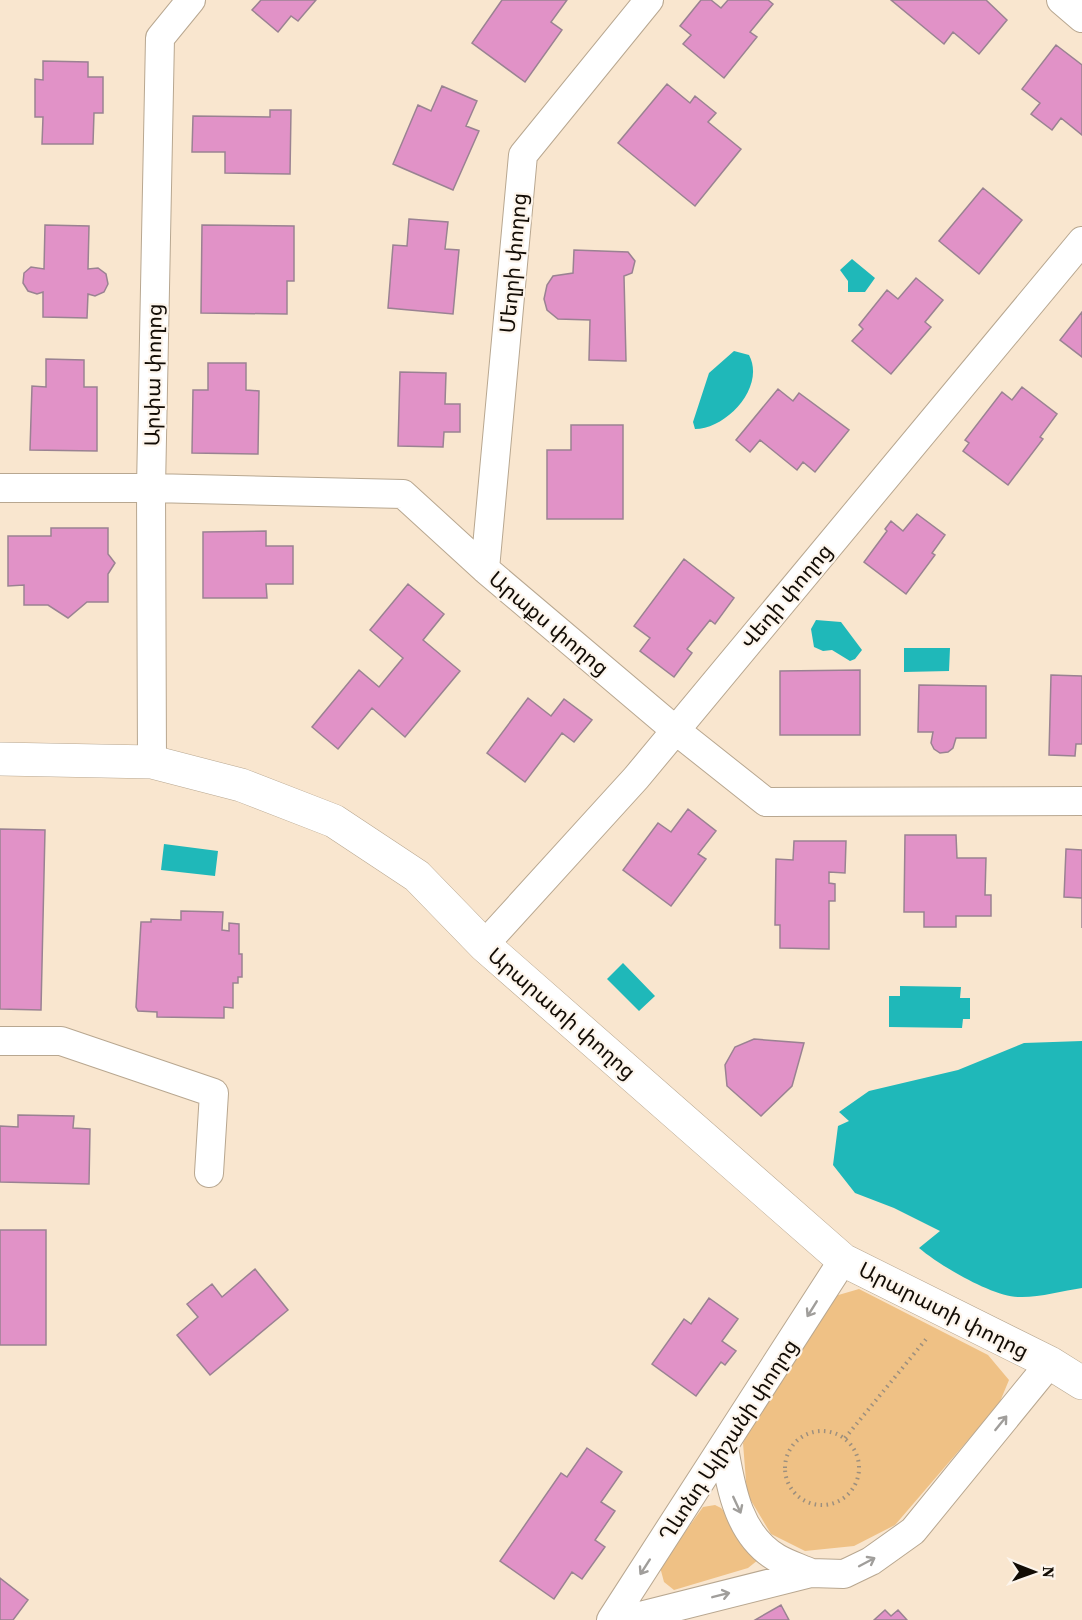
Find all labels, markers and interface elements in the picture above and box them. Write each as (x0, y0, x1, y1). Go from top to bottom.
street label: Մեղրի փողոց (492, 192, 534, 334)
street label: Արփա փողոց (137, 303, 169, 447)
street label: Վեդի փողոց (733, 537, 839, 655)
street label: Արաքս փողոց (483, 564, 615, 682)
street label: Արարատի փողոց (482, 941, 642, 1085)
street label: Արարատի փողոց (854, 1255, 1034, 1365)
one-way arrow (806, 1300, 818, 1317)
street label: Ղևոնդ Ալիշանի փողոց (652, 1333, 804, 1547)
one-way arrow (994, 1416, 1008, 1431)
one-way arrow (732, 1495, 743, 1513)
north arrow (1004, 1542, 1064, 1602)
one-way arrow (858, 1556, 875, 1568)
one-way arrow (639, 1558, 651, 1575)
text: N (1038, 1566, 1060, 1579)
one-way arrow (712, 1589, 731, 1601)

